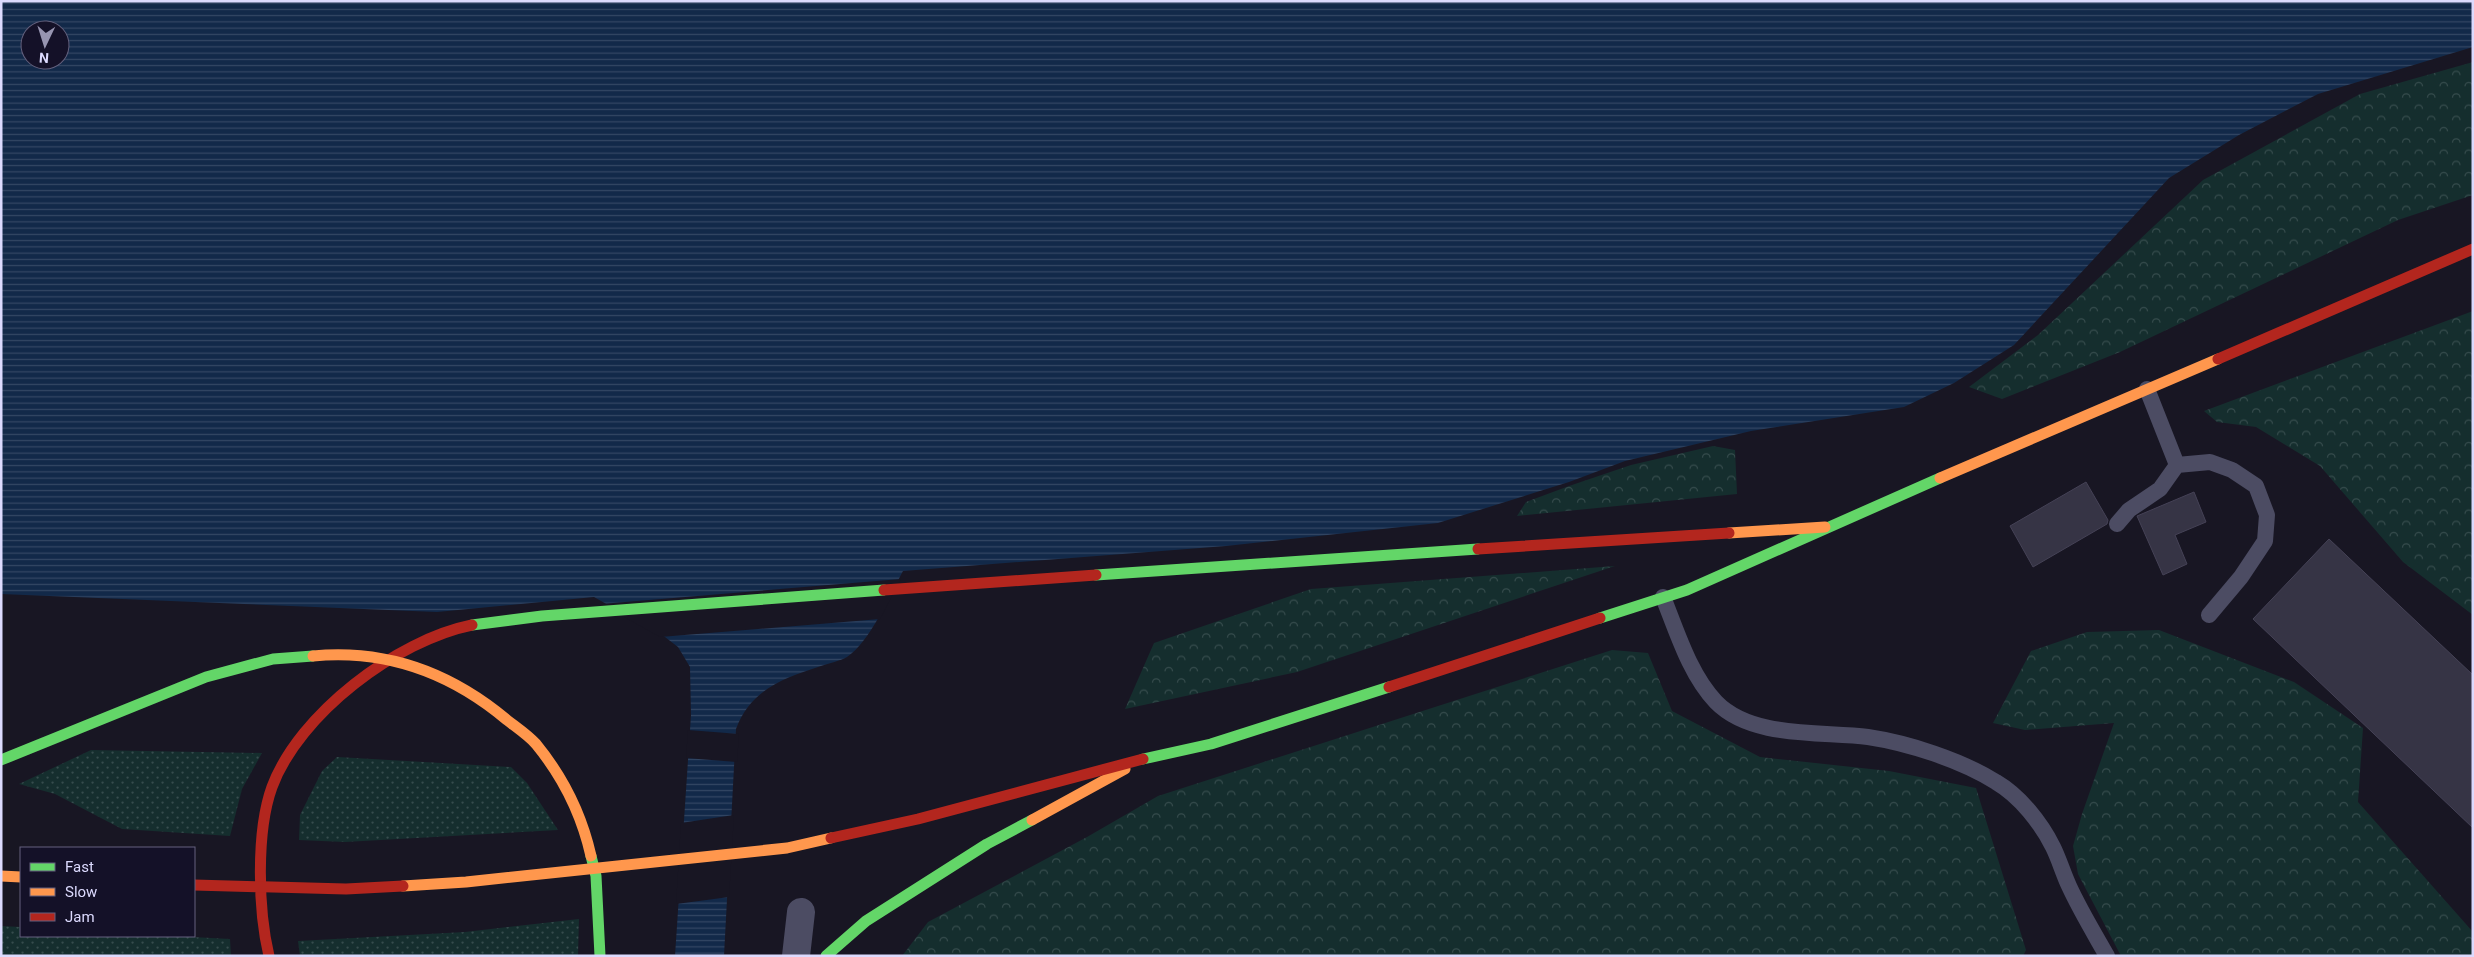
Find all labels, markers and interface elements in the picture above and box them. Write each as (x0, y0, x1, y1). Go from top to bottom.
north arrow (20, 20, 70, 70)
text: N (39, 50, 50, 66)
legend (20, 847, 195, 937)
text: Fast (65, 858, 94, 876)
text: Slow (65, 883, 97, 901)
text: Jam (65, 908, 95, 926)

